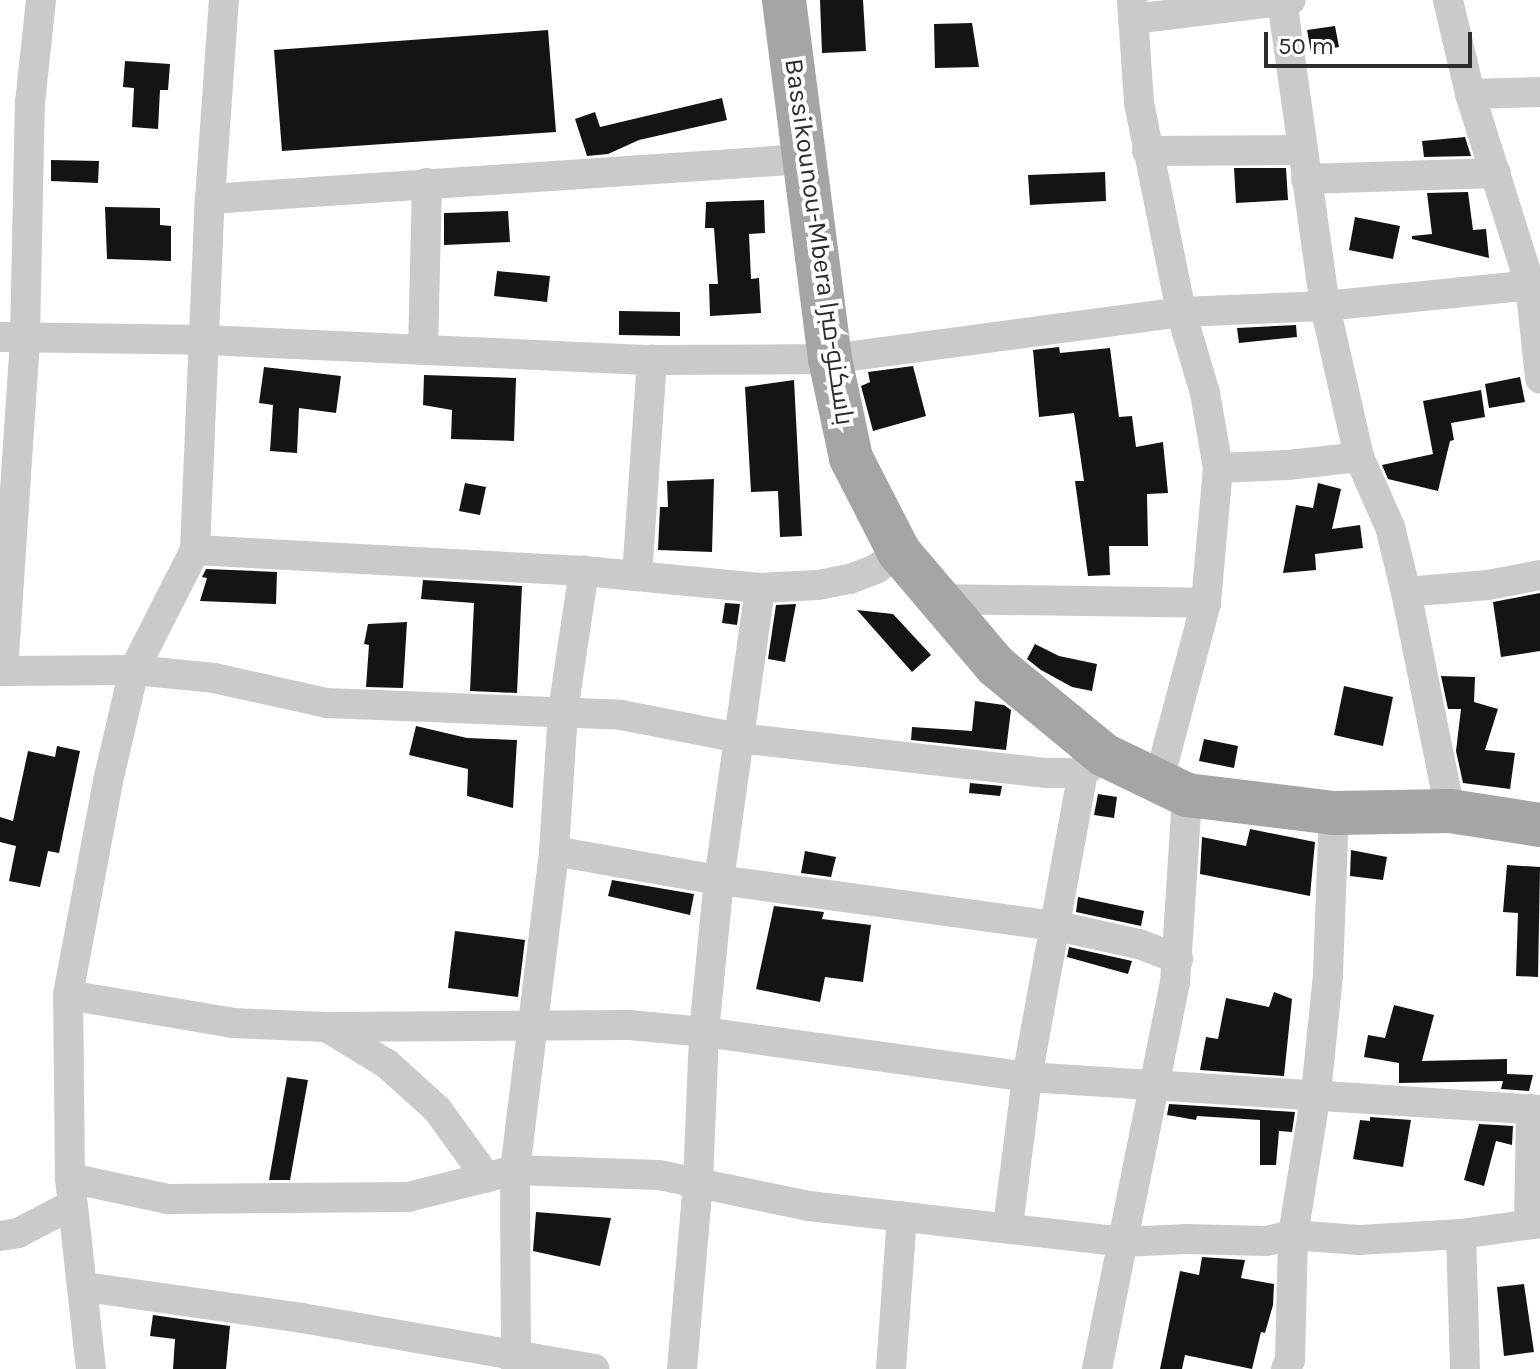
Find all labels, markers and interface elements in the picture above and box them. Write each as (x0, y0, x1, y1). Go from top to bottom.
scale bar (1268, 16, 1476, 66)
text: 50 m (1278, 32, 1334, 60)
street label: Bassikounou-Mbera باسكنو-مبرا (778, 57, 860, 427)

